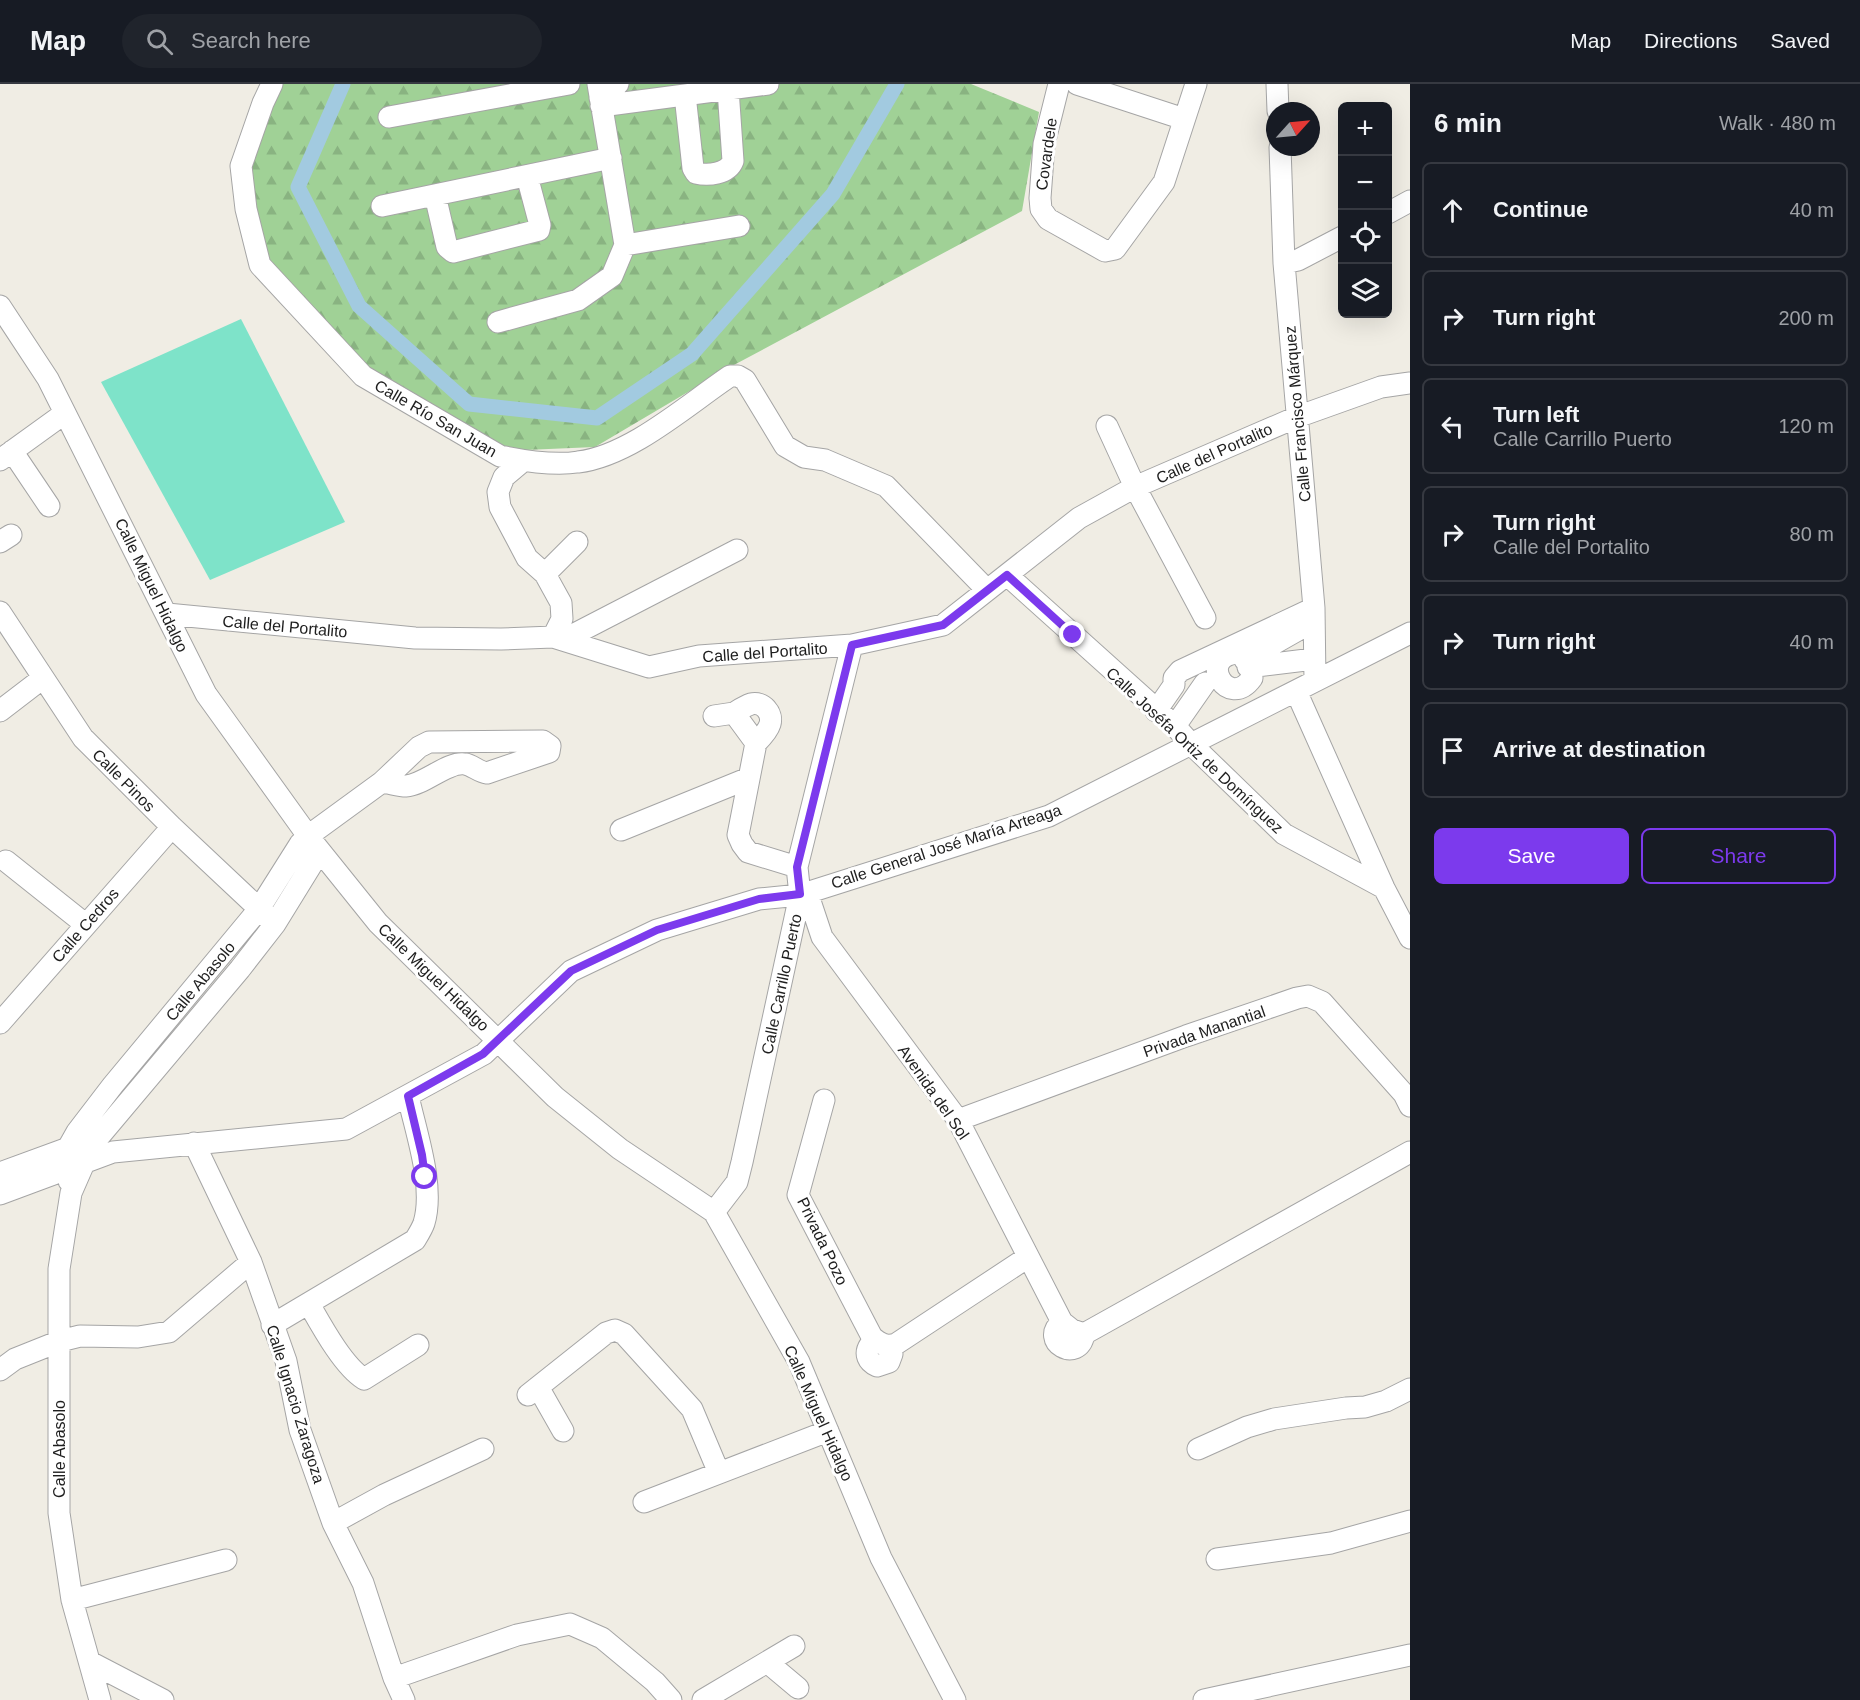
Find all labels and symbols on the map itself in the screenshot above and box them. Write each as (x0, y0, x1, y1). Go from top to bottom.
north arrow (1266, 102, 1320, 156)
street label: Covardele (1033, 117, 1060, 191)
street label: Calle Francisco Márquez (1281, 325, 1314, 503)
street label: Calle Río San Juan (372, 377, 500, 460)
street label: Calle del Portalito (1153, 420, 1275, 487)
street label: Calle Miguel Hidalgo (112, 516, 191, 655)
street label: Calle del Portalito (222, 613, 348, 640)
route end (1059, 621, 1085, 647)
street label: Calle del Portalito (702, 640, 828, 665)
street label: Calle Joséfa Ortiz de Domínguez (1103, 664, 1286, 837)
street label: Calle Pinos (89, 746, 158, 815)
street label: Calle General José María Arteaga (829, 801, 1063, 892)
street label: Calle Cedros (49, 885, 122, 966)
street label: Calle Carrillo Puerto (758, 912, 805, 1056)
street label: Calle Miguel Hidalgo (375, 920, 492, 1035)
street label: Calle Abasolo (162, 938, 238, 1024)
street label: Privada Manantial (1141, 1003, 1267, 1060)
street label: Avenida del Sol (895, 1042, 972, 1143)
route start (411, 1163, 437, 1189)
street label: Privada Pozo (794, 1195, 851, 1288)
street label: Calle Ignacio Zaragoza (263, 1323, 328, 1485)
street label: Calle Miguel Hidalgo (781, 1343, 856, 1484)
street label: Calle Abasolo (51, 1400, 68, 1498)

